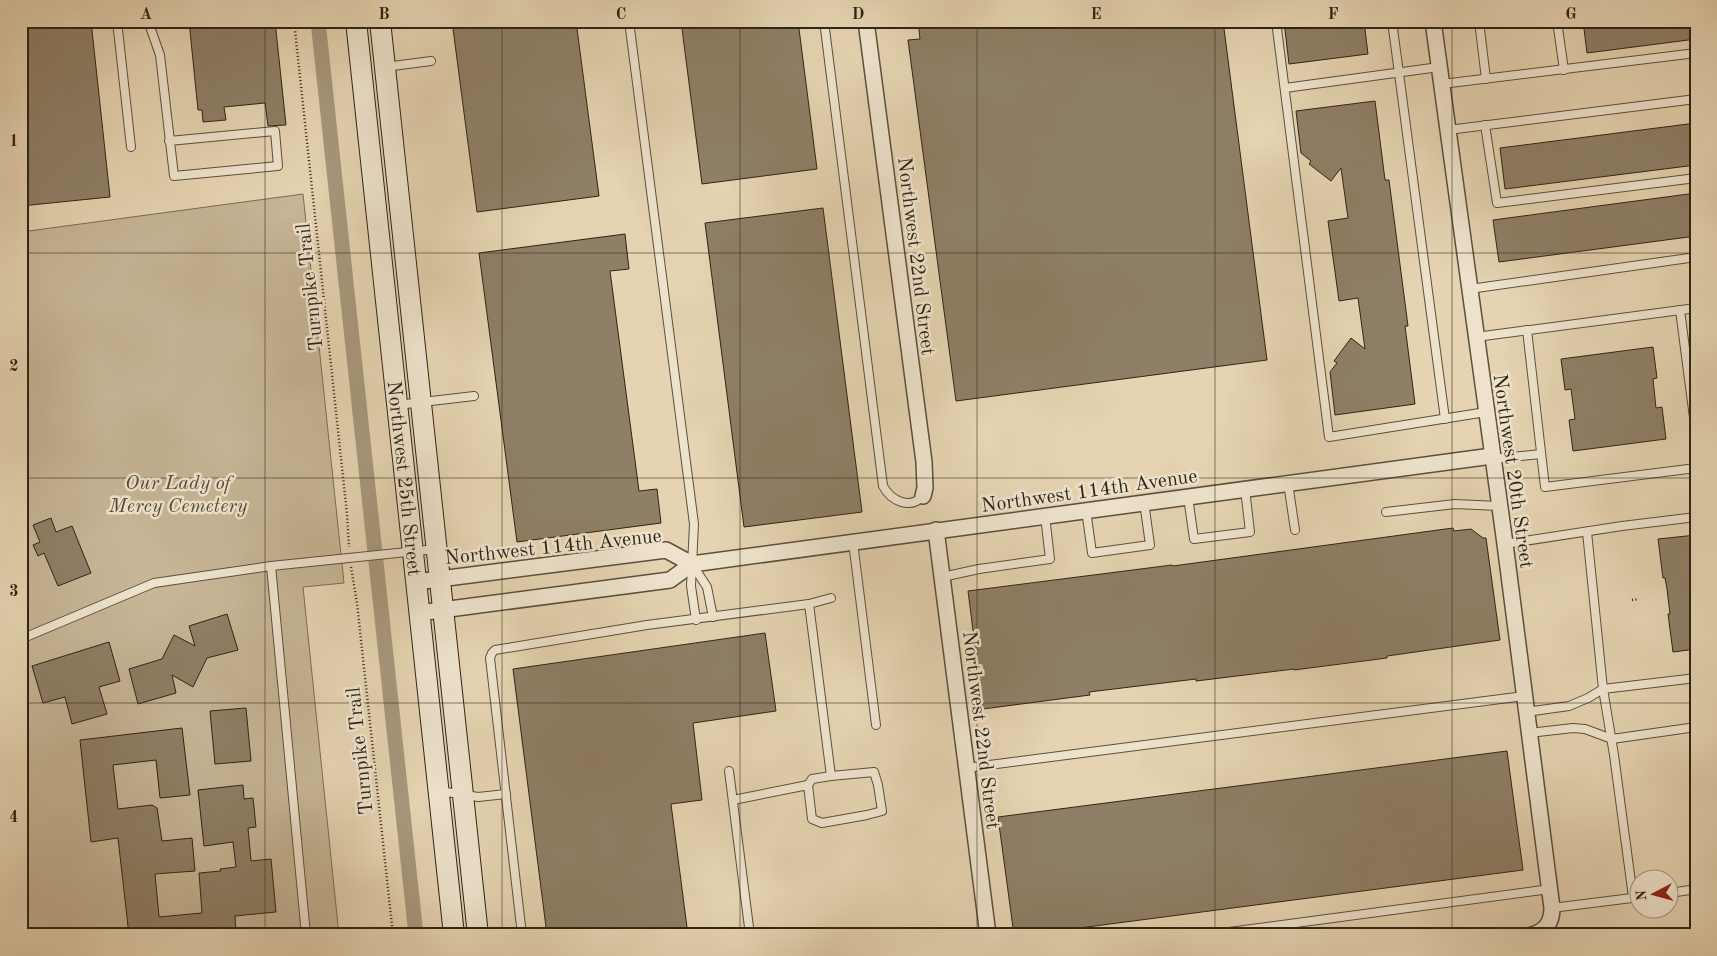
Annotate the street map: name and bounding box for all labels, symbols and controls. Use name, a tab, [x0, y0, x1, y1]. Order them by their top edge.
text: A	[140, 7, 152, 23]
text: B	[378, 7, 390, 23]
text: C	[616, 7, 626, 23]
text: D	[852, 7, 864, 23]
text: E	[1090, 7, 1102, 23]
text: F	[1328, 7, 1339, 23]
text: G	[1565, 7, 1577, 23]
text: 1	[9, 134, 19, 150]
street label: Northwest 22nd Street	[893, 156, 937, 356]
street label: Turnpike Trail	[294, 222, 328, 352]
text: 2	[9, 359, 19, 375]
street label: Northwest 20th Street	[1488, 373, 1536, 570]
street label: Northwest 25th Street	[383, 380, 423, 577]
street label: Northwest 114th Avenue	[980, 467, 1199, 517]
park label: Our Lady of Mercy Cemetery	[108, 474, 248, 517]
street label: Northwest 114th Avenue	[444, 527, 663, 569]
text: 3	[9, 584, 19, 600]
street label: Northwest 22nd Street	[958, 630, 1002, 830]
street label: Turnpike Trail	[344, 686, 378, 816]
text: 4	[9, 810, 19, 826]
north arrow	[1630, 868, 1680, 918]
text: N	[1635, 889, 1650, 901]

